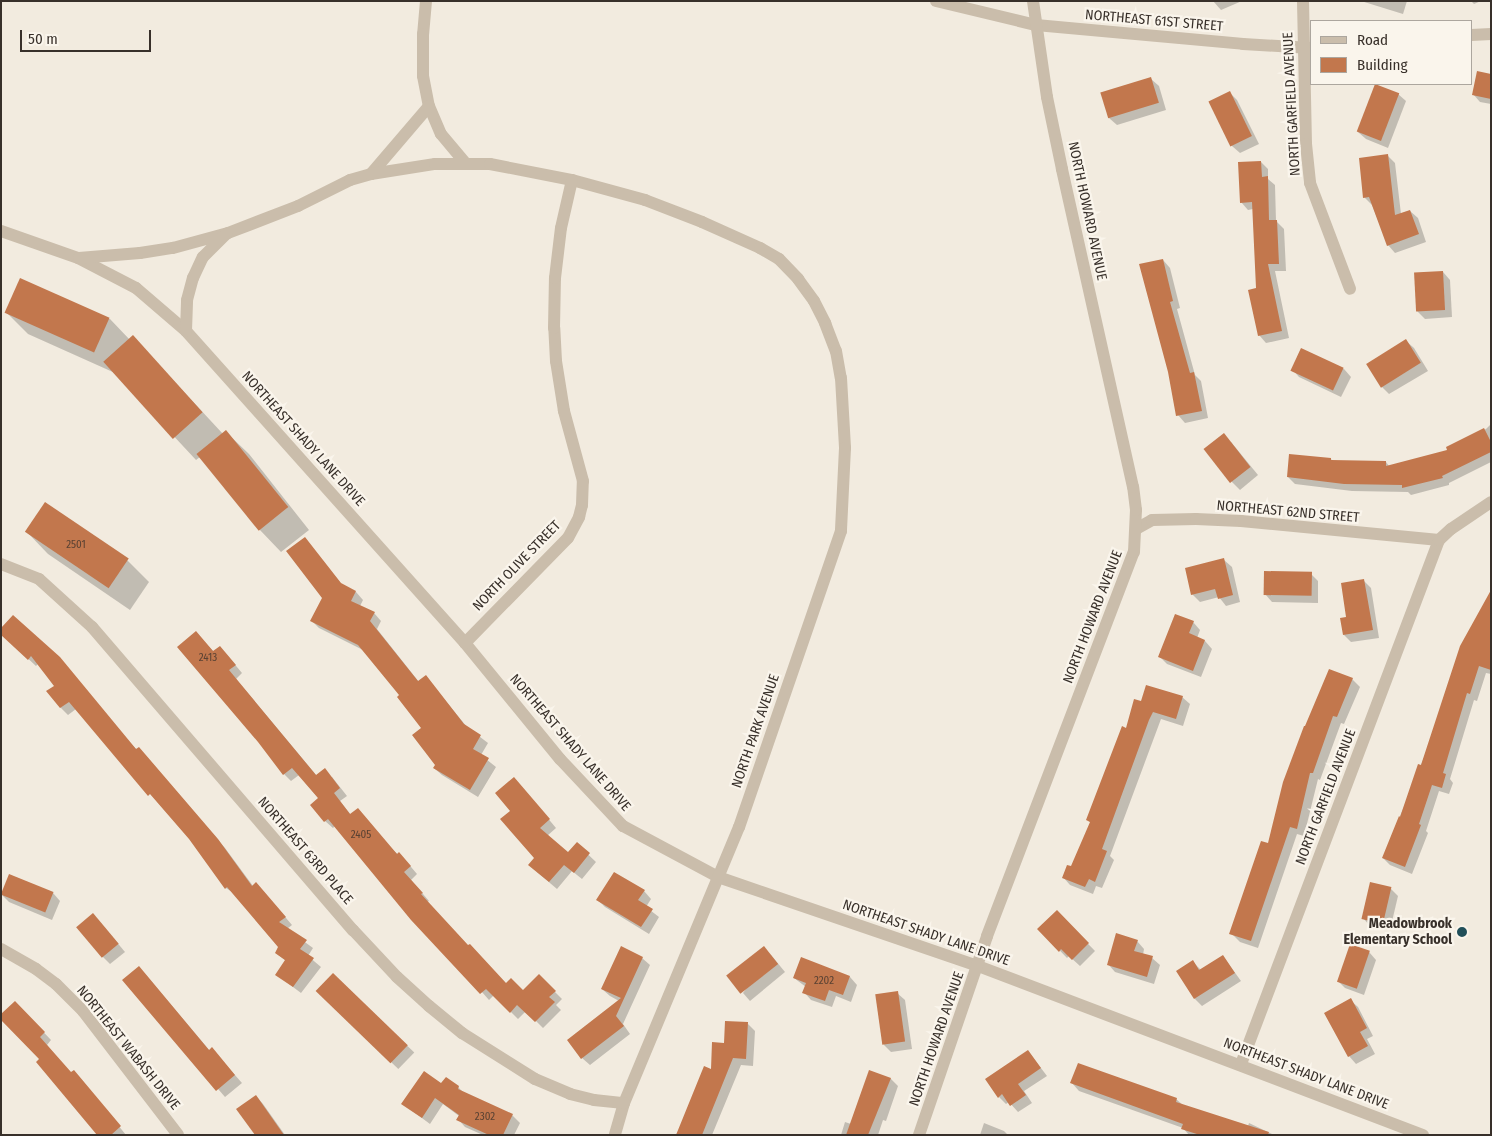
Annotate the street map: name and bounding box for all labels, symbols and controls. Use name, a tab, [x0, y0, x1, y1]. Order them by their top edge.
street label: NORTHEAST 61ST STREET	[1084, 7, 1224, 35]
scale bar	[22, 20, 154, 52]
legend	[1310, 20, 1472, 85]
text: 50 m	[28, 30, 58, 48]
text: Road	[1357, 31, 1388, 49]
street label: NORTH GARFIELD AVENUE	[1280, 32, 1304, 176]
text: Building	[1357, 56, 1408, 74]
street label: NORTH HOWARD AVENUE	[1064, 140, 1110, 282]
street label: NORTHEAST SHADY LANE DRIVE	[238, 368, 368, 510]
street label: NORTHEAST 62ND STREET	[1216, 497, 1360, 527]
street label: NORTH OLIVE STREET	[470, 517, 564, 615]
house number: 2501	[66, 538, 86, 552]
street label: NORTH HOWARD AVENUE	[1060, 548, 1126, 686]
house number: 2413	[199, 651, 217, 665]
street label: NORTHEAST SHADY LANE DRIVE	[506, 671, 634, 815]
street label: NORTH PARK AVENUE	[729, 672, 783, 790]
street label: NORTH GARFIELD AVENUE	[1292, 727, 1360, 867]
street label: NORTHEAST 63RD PLACE	[254, 794, 356, 908]
house number: 2405	[351, 828, 371, 842]
street label: NORTHEAST SHADY LANE DRIVE	[840, 896, 1012, 970]
place label: Meadowbrook Elementary School	[1344, 916, 1452, 949]
marker: Meadowbrook Elementary School	[1456, 926, 1468, 938]
street label: NORTH HOWARD AVENUE	[906, 969, 968, 1109]
house number: 2202	[814, 974, 834, 988]
street label: NORTHEAST WABASH DRIVE	[73, 983, 183, 1113]
street label: NORTHEAST SHADY LANE DRIVE	[1221, 1035, 1391, 1113]
house number: 2302	[475, 1110, 495, 1124]

